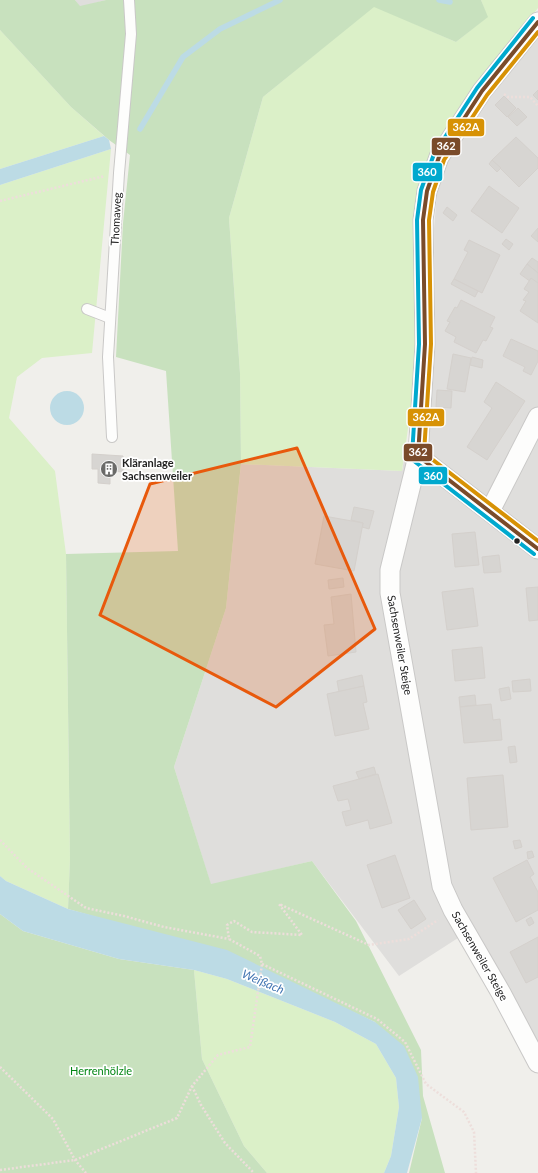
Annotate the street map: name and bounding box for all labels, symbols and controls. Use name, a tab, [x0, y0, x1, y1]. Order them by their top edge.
line badge: 362A	[447, 118, 485, 137]
text: 362A	[453, 120, 480, 133]
line badge: 362	[431, 137, 461, 156]
text: 362	[436, 139, 456, 152]
line badge: 360	[412, 162, 443, 182]
text: 360	[417, 165, 437, 178]
street label: Thomaweg	[108, 192, 123, 246]
line badge: 362A	[407, 408, 445, 427]
text: 362A	[413, 410, 440, 423]
line badge: 362	[403, 443, 433, 462]
text: 362	[408, 445, 428, 458]
place label: Kläranlage Sachsenweiler	[122, 456, 193, 482]
building icon: Kläranlage Sachsenweiler	[99, 459, 119, 479]
line badge: 360	[418, 466, 448, 485]
text: 360	[423, 469, 443, 482]
unlabelled marker	[512, 536, 522, 546]
street label: Sachsenweiler Steige	[385, 594, 416, 696]
street label: Sachsenweiler Steige	[450, 909, 511, 1003]
water label: Weißach	[240, 966, 286, 997]
park label: Herrenhölzle	[70, 1064, 132, 1077]

